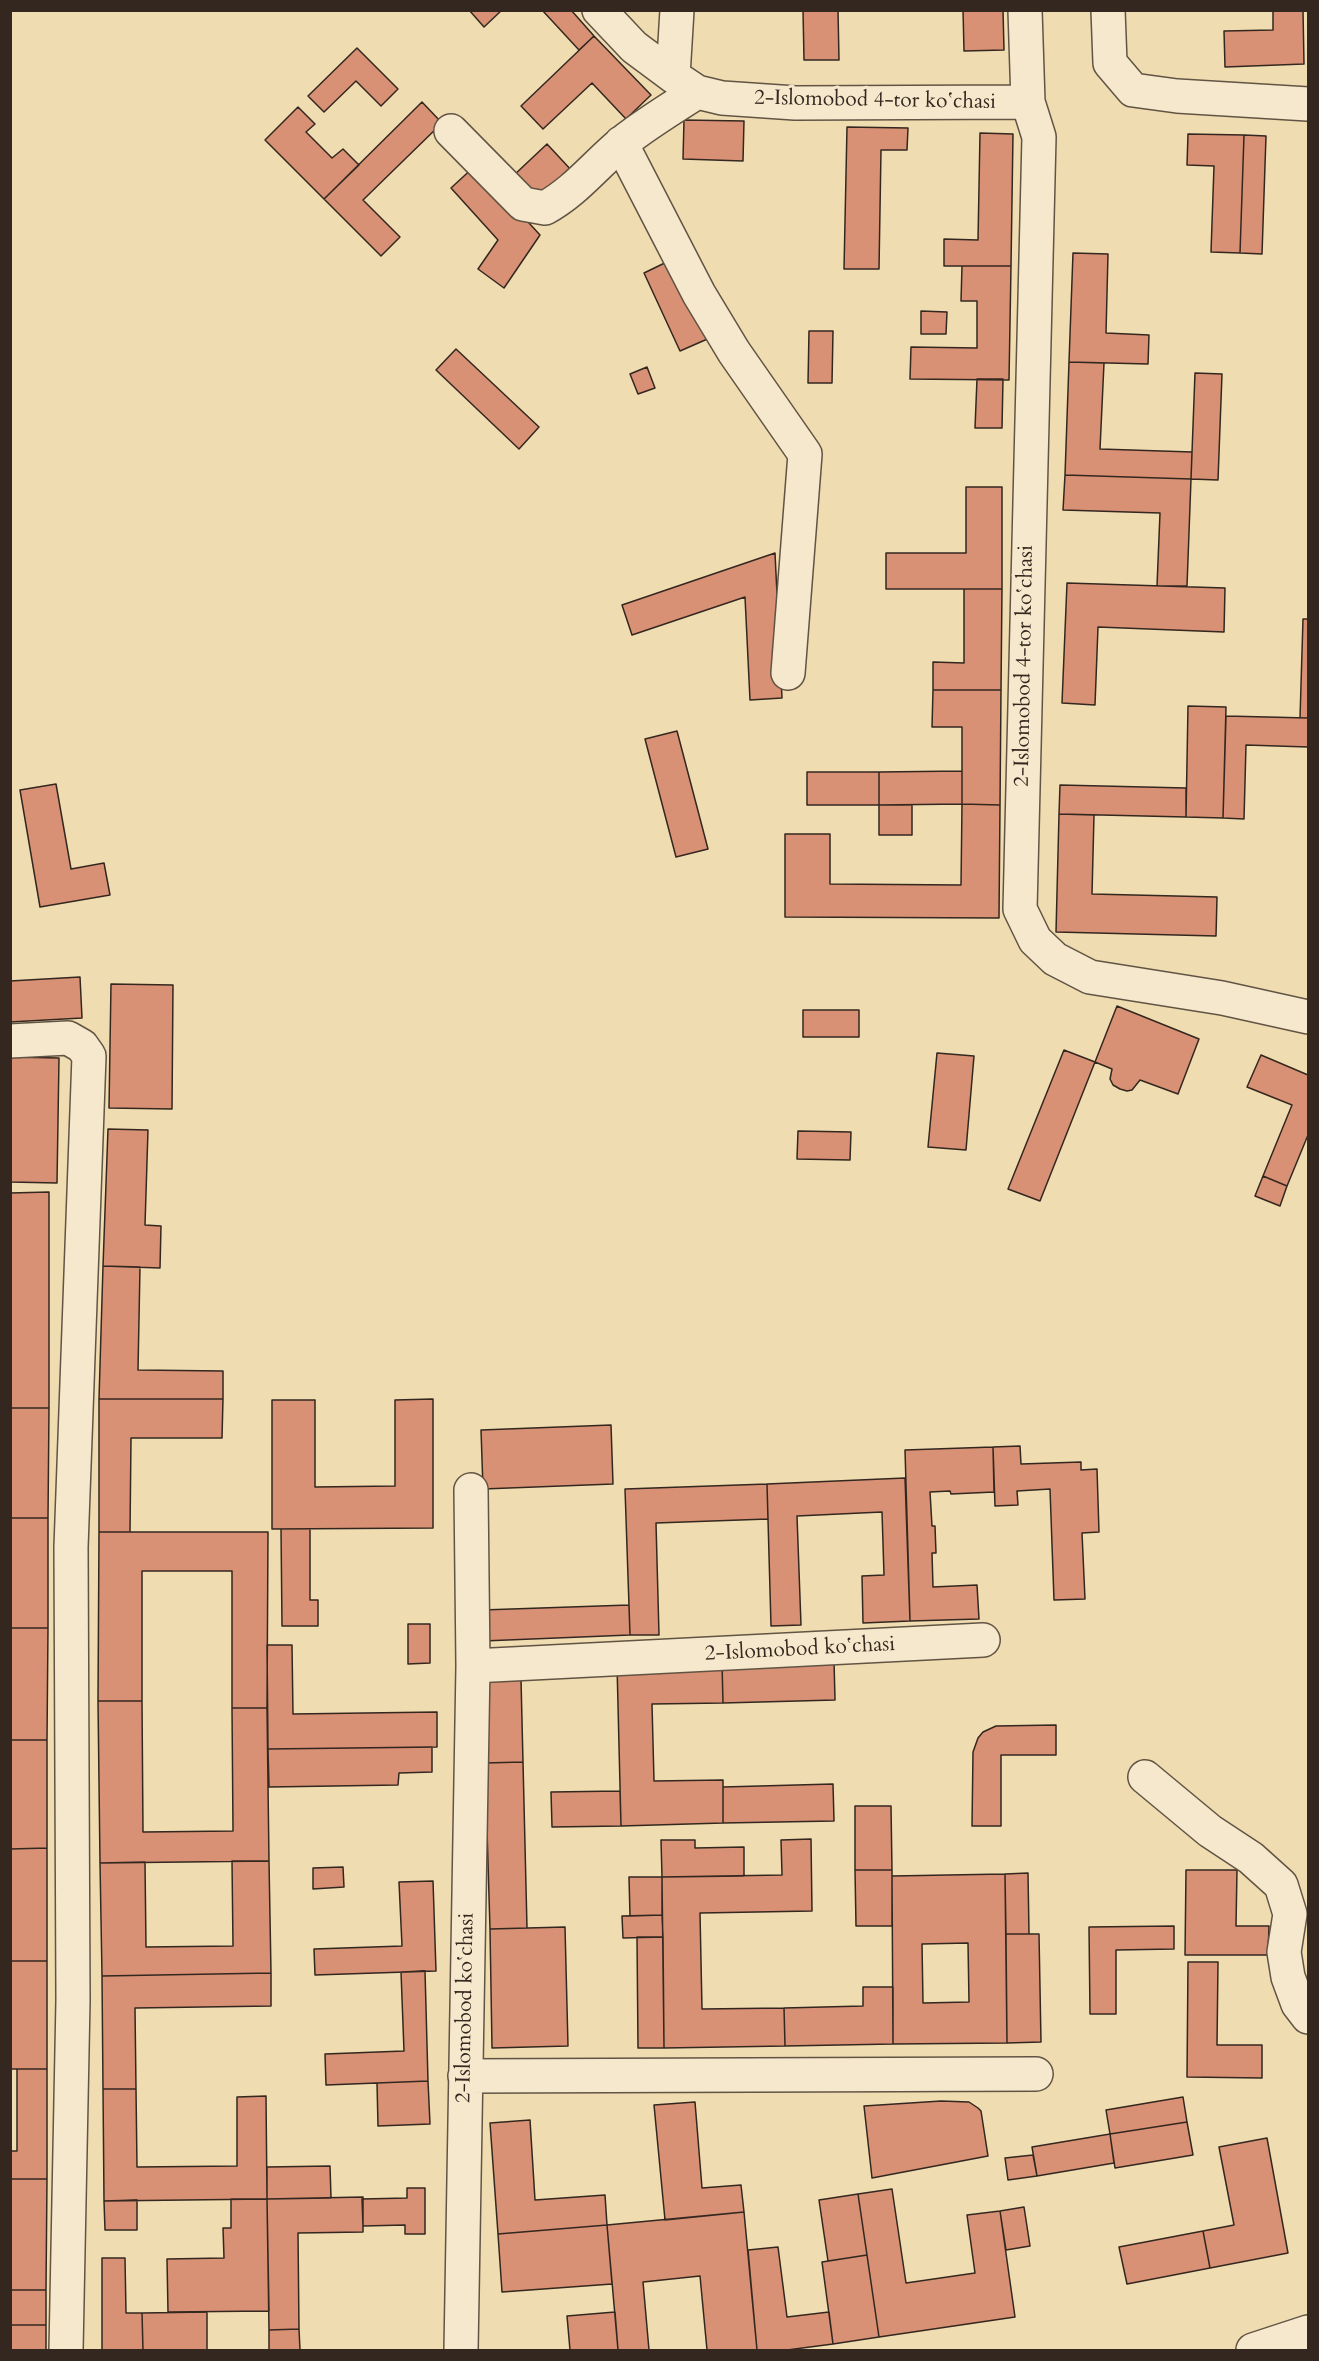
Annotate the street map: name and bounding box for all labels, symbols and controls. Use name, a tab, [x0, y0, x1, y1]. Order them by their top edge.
street label: 2-Islomobod 4-tor koʻchasi	[754, 86, 996, 116]
street label: 2-Islomobod 4-tor koʻchasi	[1010, 545, 1040, 787]
street label: 2-Islomobod koʻchasi	[704, 1632, 896, 1668]
street label: 2-Islomobod koʻchasi	[452, 1913, 480, 2103]

